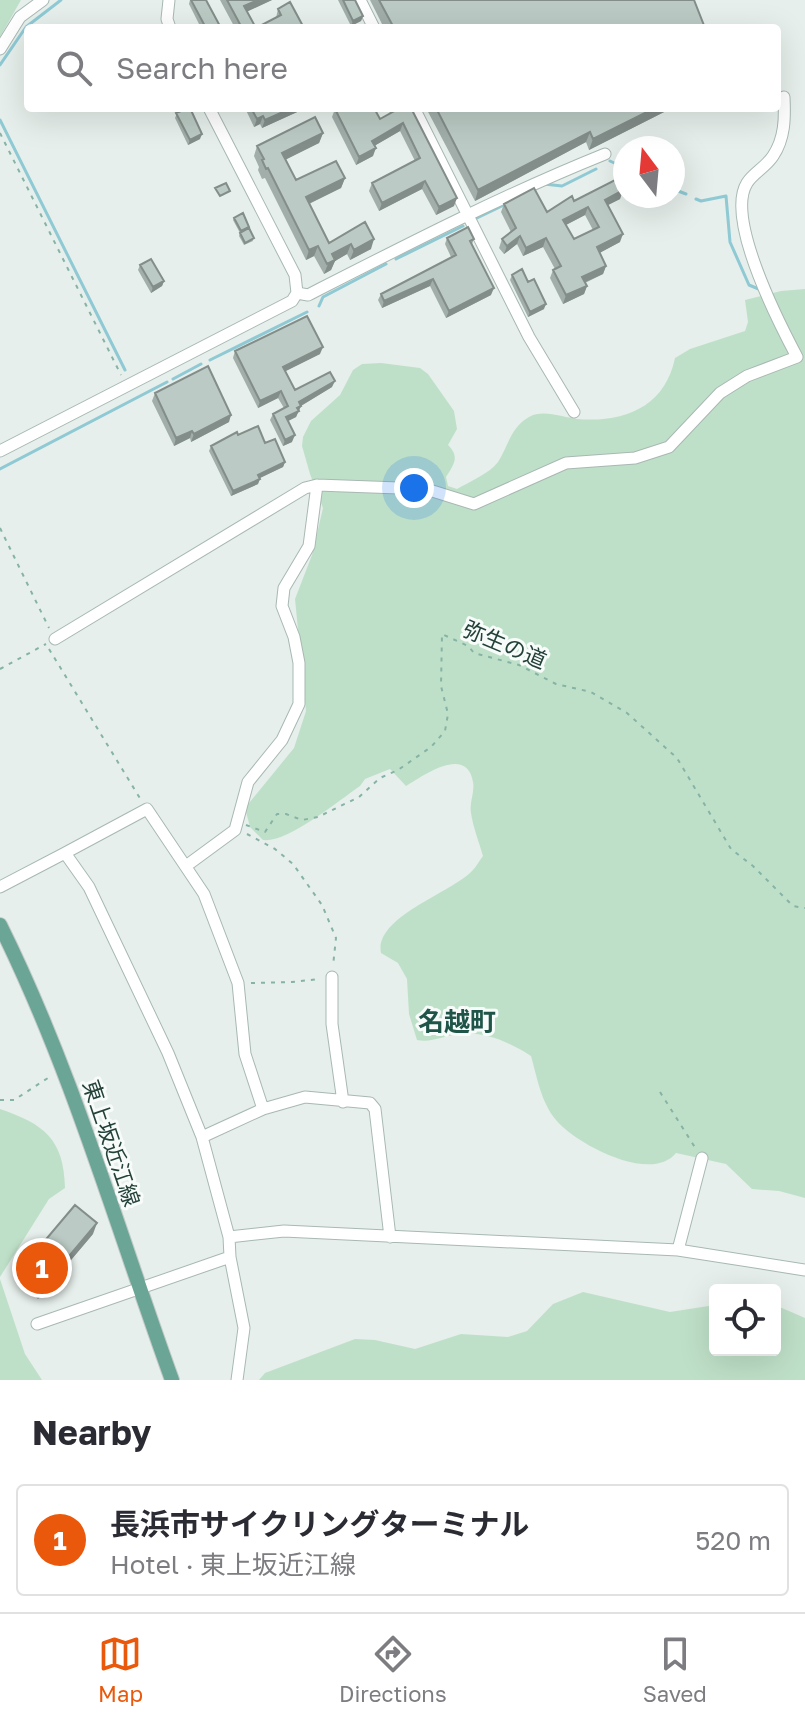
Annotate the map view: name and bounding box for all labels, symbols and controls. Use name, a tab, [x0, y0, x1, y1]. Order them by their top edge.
search box	[24, 24, 781, 112]
icon: search	[52, 46, 96, 90]
text: Search here	[116, 50, 288, 86]
north arrow	[613, 136, 685, 208]
your location	[394, 468, 434, 508]
street label: 弥生の道	[459, 614, 551, 674]
district label: 名越町	[418, 1006, 496, 1037]
street label: 東上坂近江線	[78, 1076, 146, 1210]
pin: 1	[16, 1238, 68, 1298]
map controls	[709, 1284, 781, 1356]
button: locate	[709, 1284, 781, 1356]
text: Nearby	[32, 1412, 152, 1452]
text: 長浜市サイクリングターミナル	[110, 1506, 529, 1542]
text: 1	[53, 1525, 67, 1556]
text: 520 m	[695, 1525, 771, 1556]
text: Hotel · 東上坂近江線	[110, 1549, 356, 1580]
tab: Map	[98, 1632, 143, 1707]
tab: Directions	[339, 1632, 447, 1707]
tab: Saved	[643, 1632, 707, 1707]

